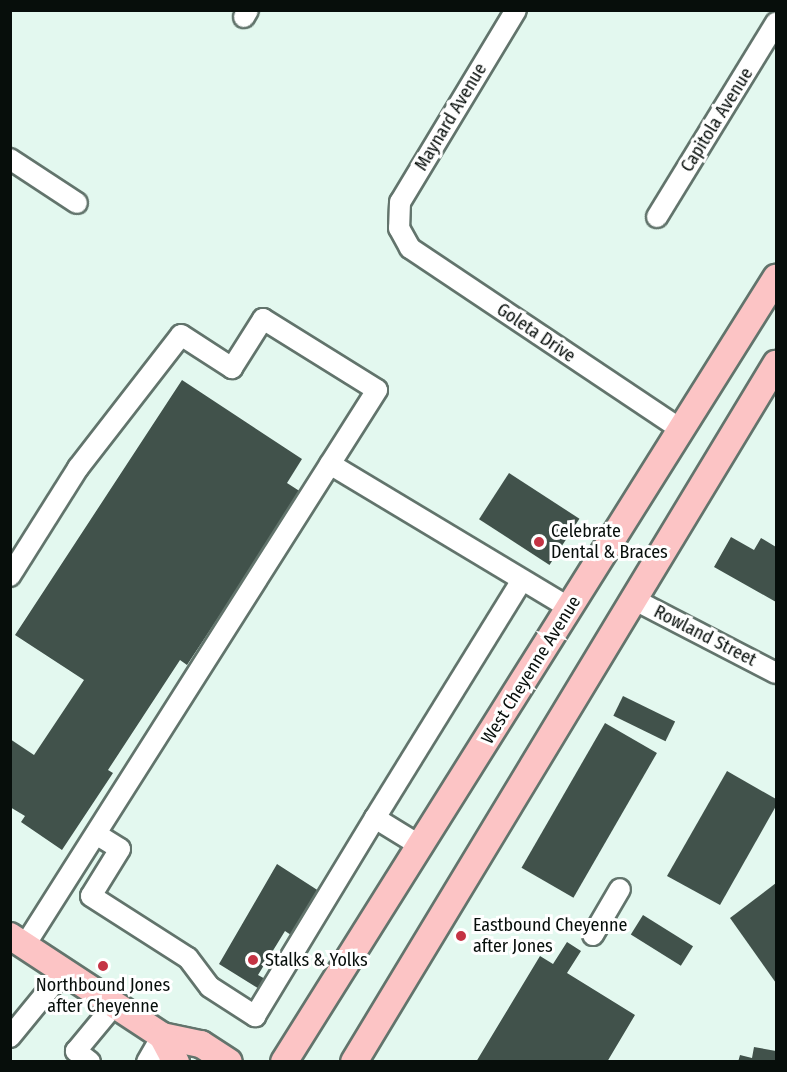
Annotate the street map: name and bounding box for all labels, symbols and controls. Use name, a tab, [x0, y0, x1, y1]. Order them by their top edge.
street label: Maynard Avenue	[410, 59, 492, 175]
street label: Capitola Avenue	[676, 64, 758, 176]
street label: Goleta Drive	[493, 299, 579, 367]
place label: Celebrate Dental & Braces	[551, 521, 668, 564]
marker: Celebrate Dental & Braces	[532, 535, 546, 549]
street label: West Cheyenne Avenue	[477, 592, 585, 748]
street label: Rowland Street	[650, 601, 760, 671]
place label: Eastbound Cheyenne after Jones	[473, 915, 627, 958]
marker: Eastbound Cheyenne after Jones	[454, 929, 468, 943]
place label: Stalks & Yolks	[265, 949, 368, 971]
marker: Stalks & Yolks	[246, 953, 260, 967]
marker: Northbound Jones after Cheyenne	[96, 959, 110, 973]
place label: Northbound Jones after Cheyenne	[36, 975, 170, 1018]

